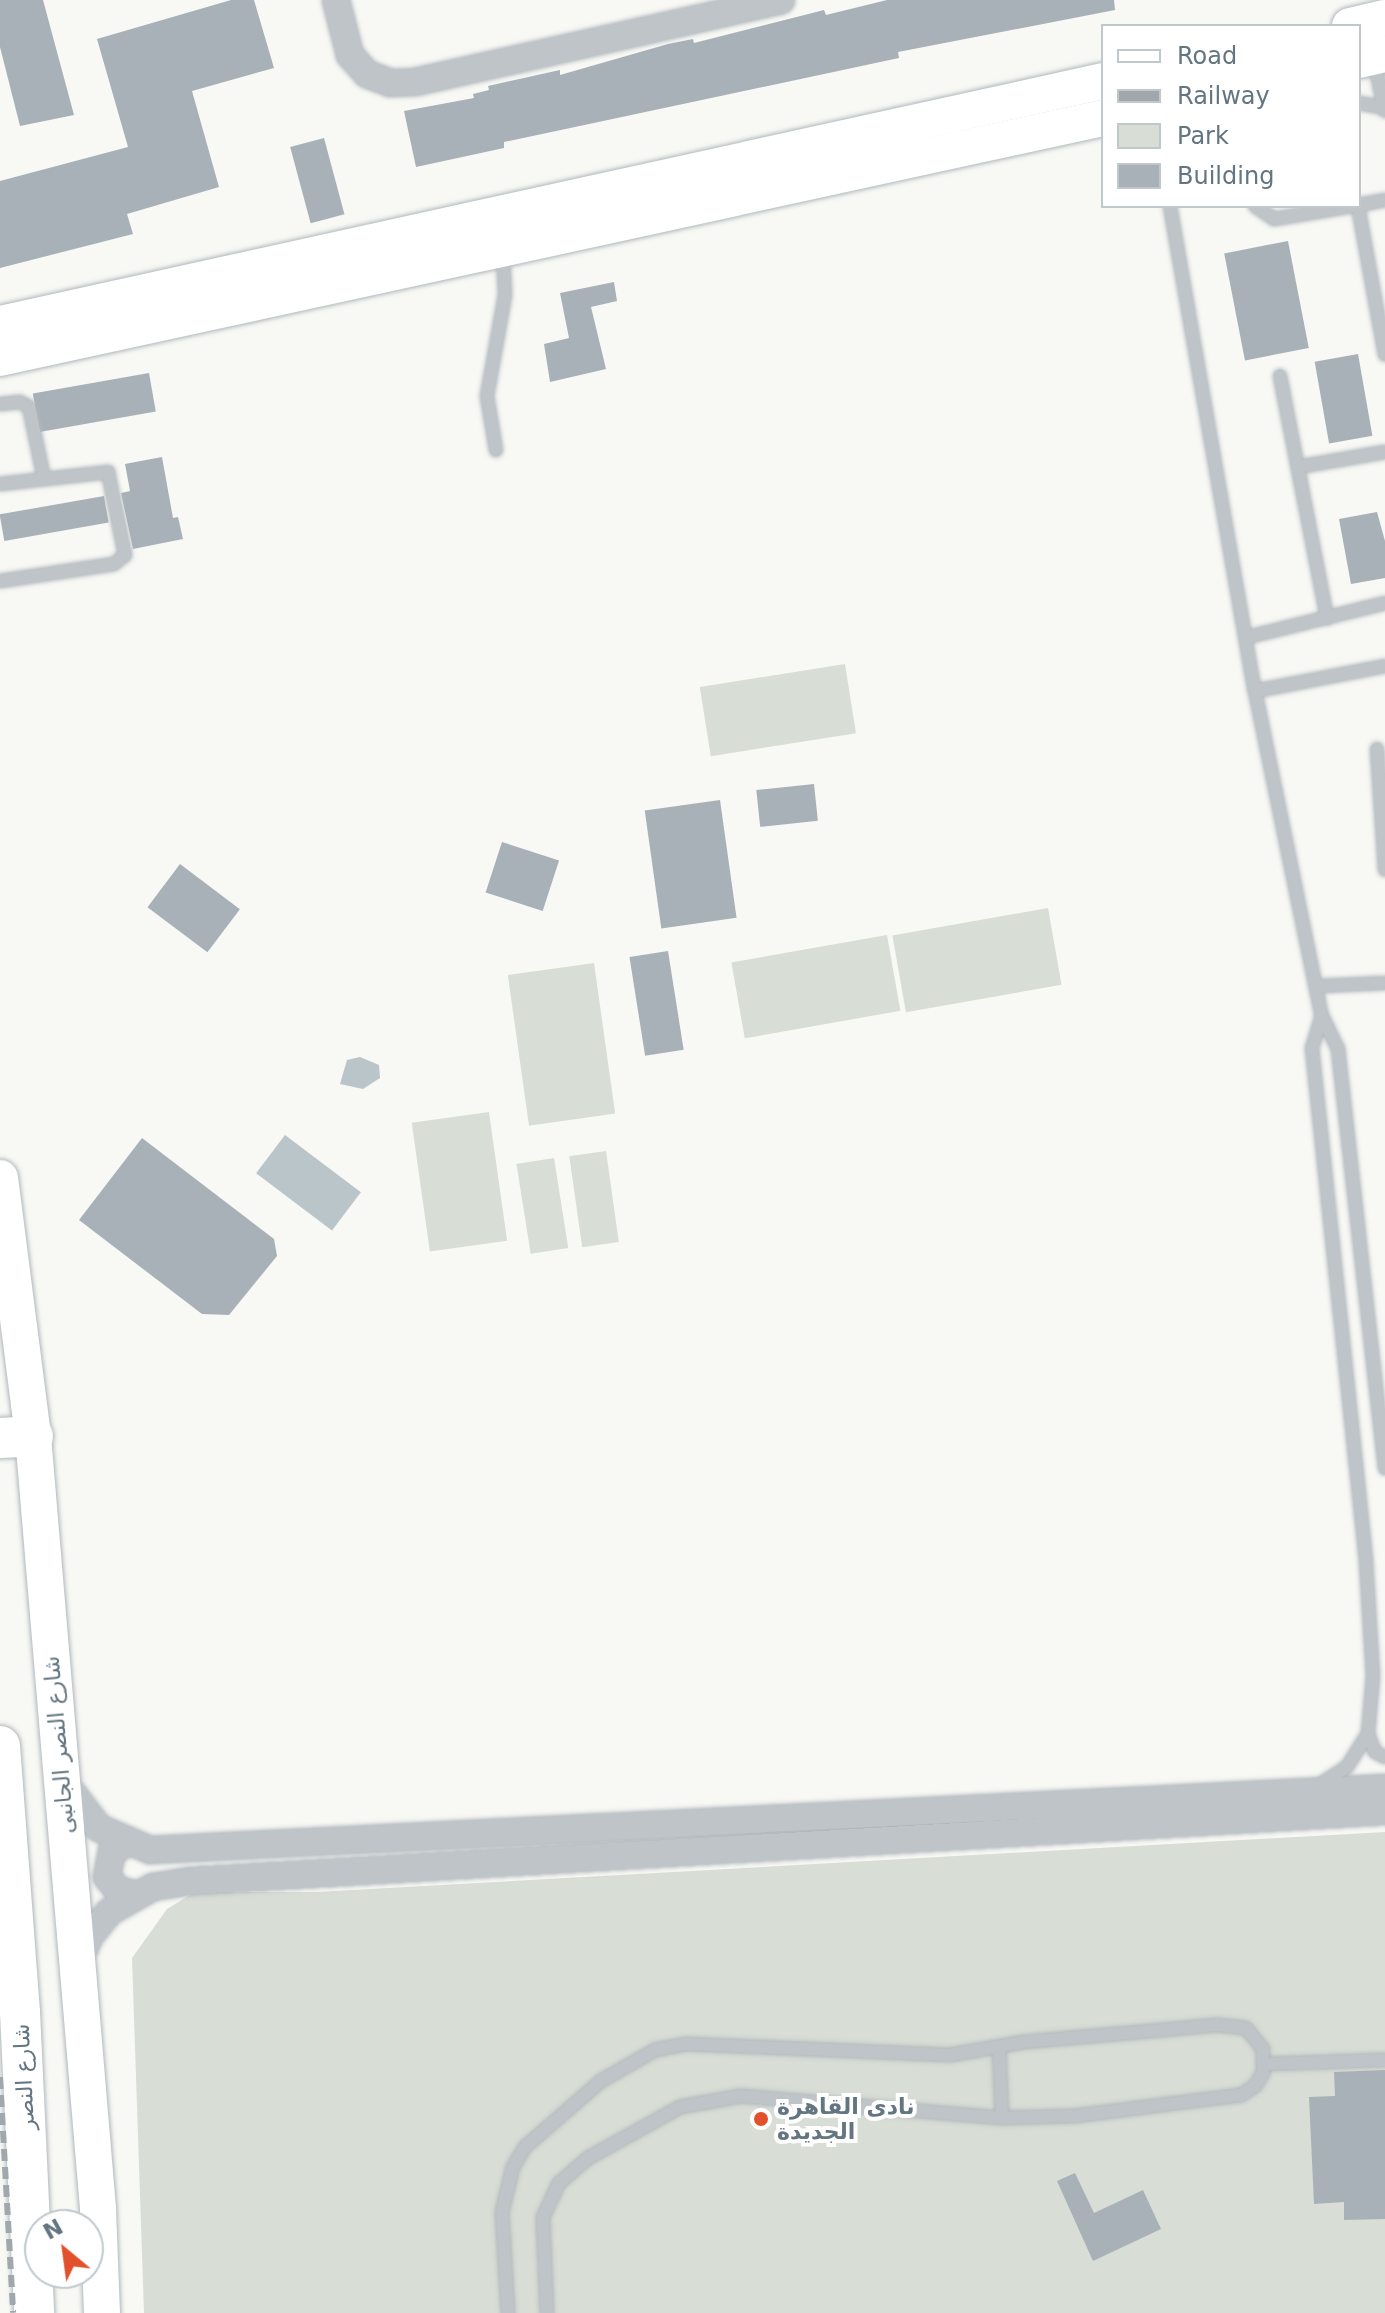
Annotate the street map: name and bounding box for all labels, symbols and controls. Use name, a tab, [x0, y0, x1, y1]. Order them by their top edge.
legend	[1101, 24, 1361, 208]
text: Road	[1177, 42, 1237, 70]
text: Railway	[1177, 82, 1270, 110]
text: Park	[1177, 122, 1229, 150]
text: Building	[1177, 162, 1274, 190]
street label: شارع النصر الجانبى	[38, 1655, 80, 1835]
street label: شارع النصر	[8, 2023, 40, 2131]
place label: نادى القاهرة الجديدة	[777, 2093, 914, 2144]
marker: نادى القاهرة الجديدة	[752, 2110, 770, 2128]
north arrow	[24, 2209, 104, 2289]
text: N	[39, 2214, 67, 2245]

